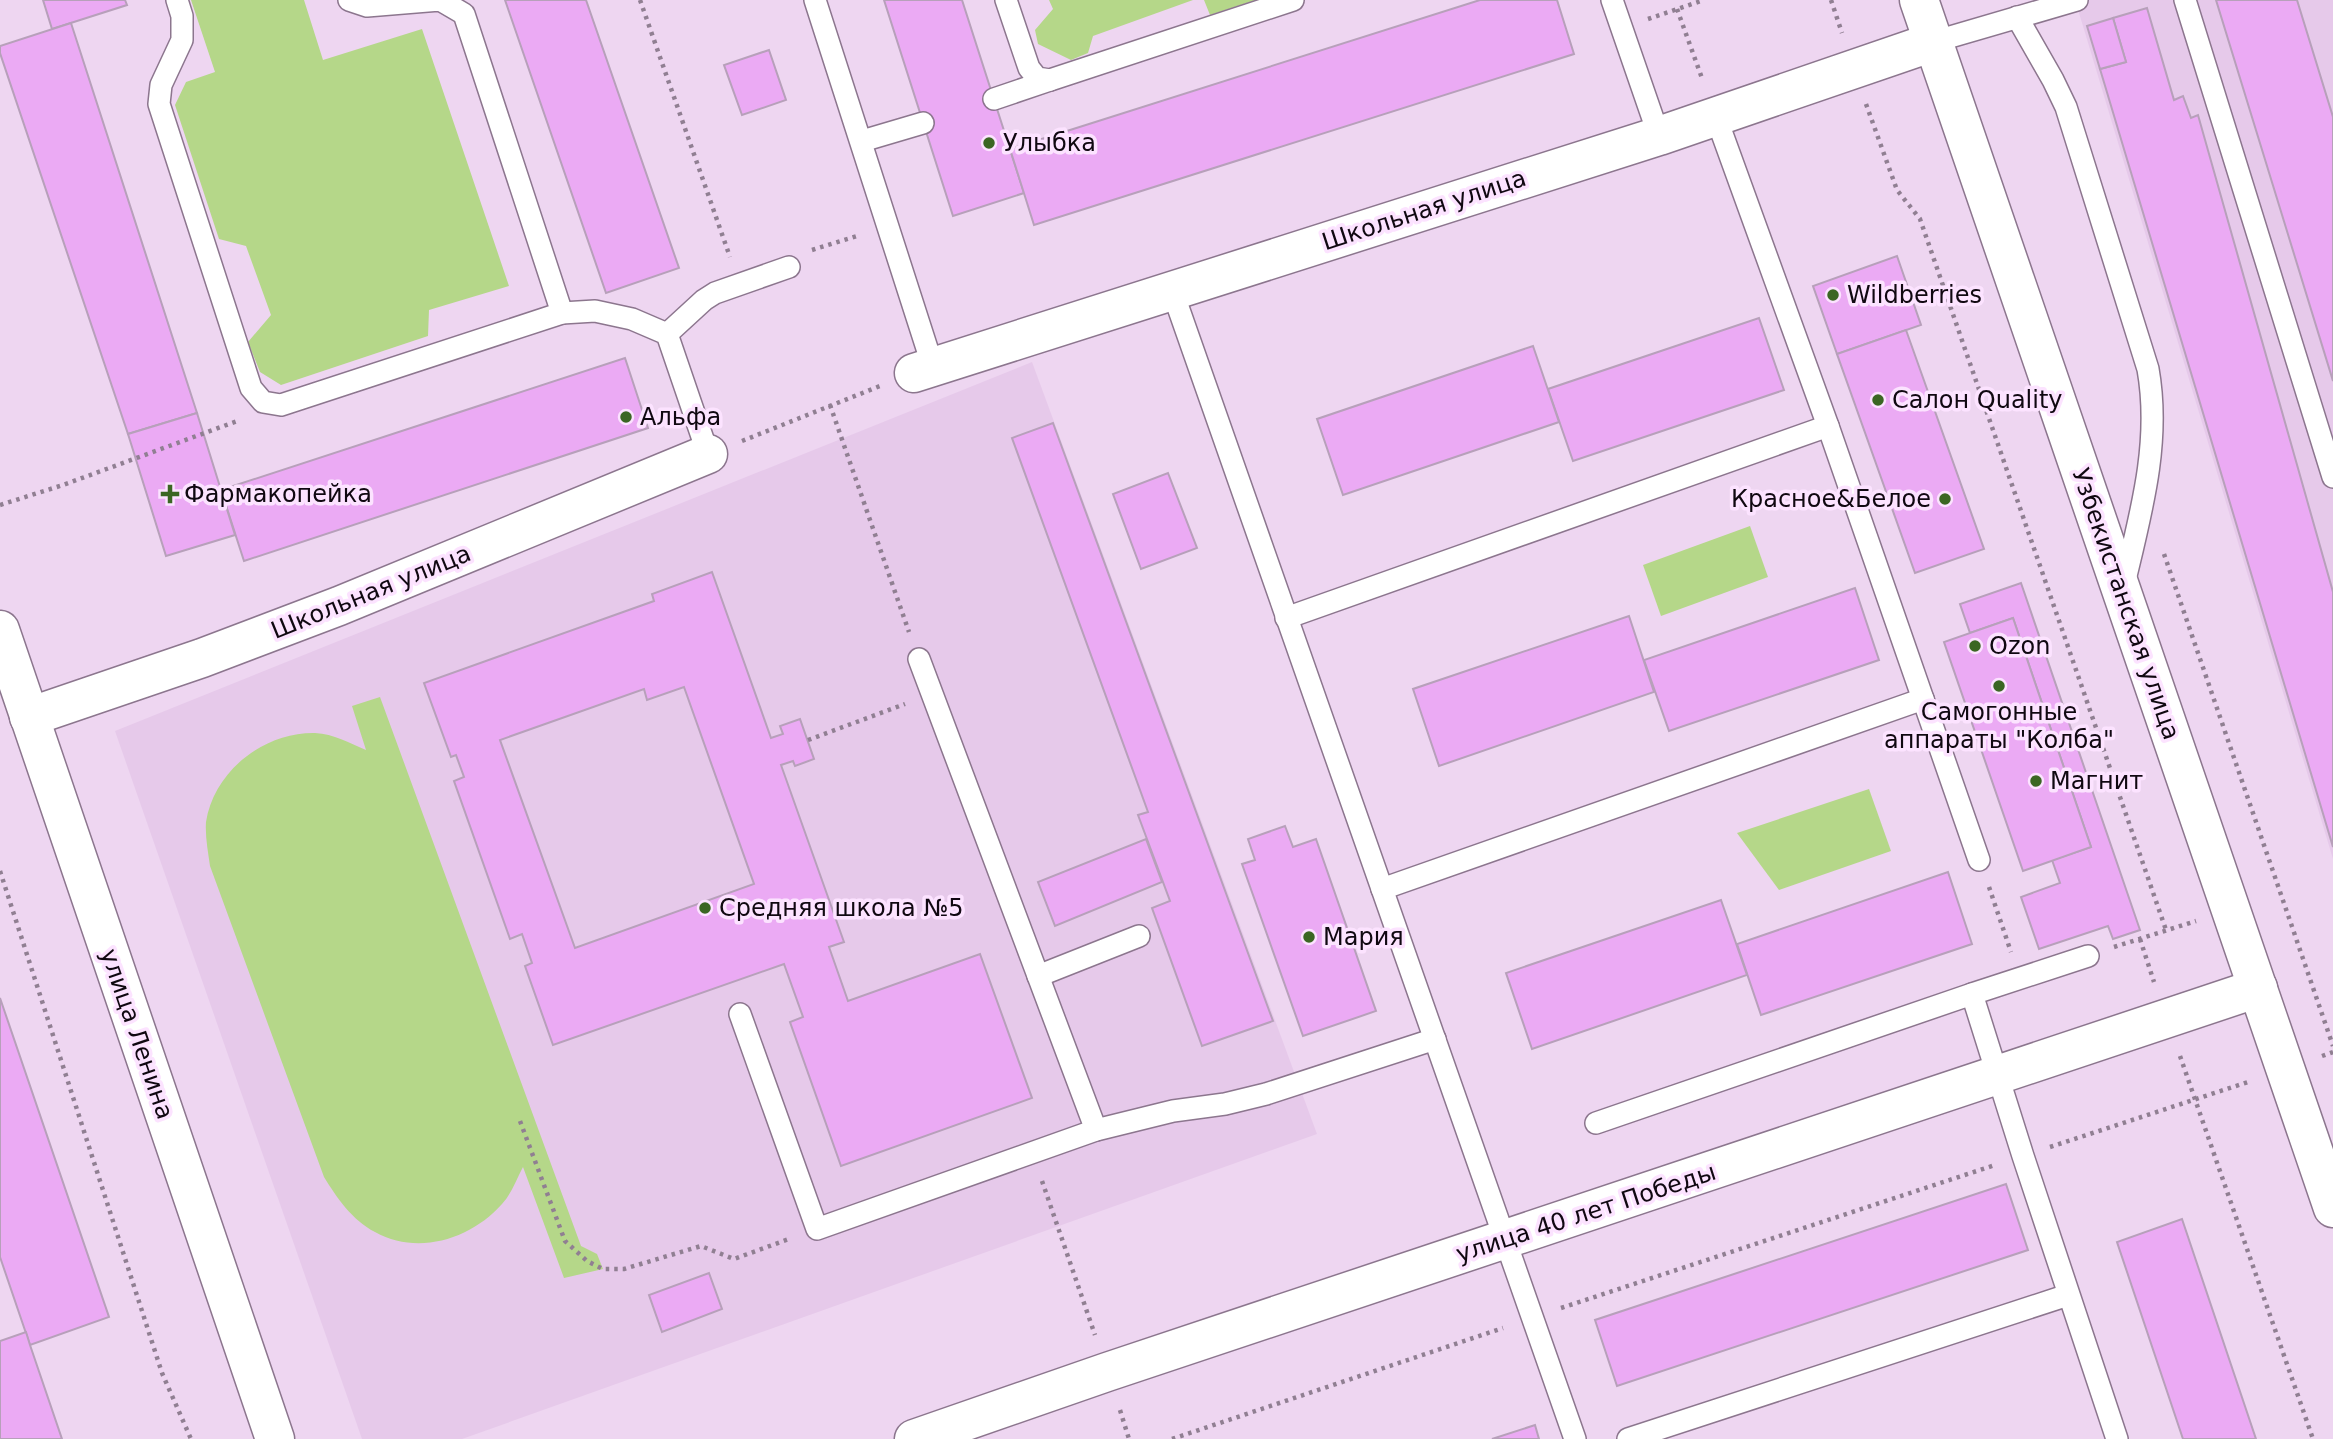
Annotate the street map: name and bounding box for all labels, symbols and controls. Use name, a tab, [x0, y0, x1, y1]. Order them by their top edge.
place label: Улыбка	[1003, 129, 1096, 157]
marker: Улыбка	[981, 135, 997, 151]
street label: Школьная улица	[1318, 164, 1530, 256]
place label: Wildberries	[1847, 281, 1982, 309]
marker: Wildberries	[1825, 287, 1841, 303]
place label: Салон Quality	[1892, 386, 2063, 414]
marker: Салон Quality	[1870, 392, 1886, 408]
place label: Альфа	[640, 403, 721, 431]
marker: Альфа	[618, 409, 634, 425]
street label: Узбекистанская улица	[2066, 465, 2186, 743]
place label: Фармакопейка	[184, 480, 372, 508]
place label: Красное&Белое	[1731, 485, 1931, 513]
marker: Фармакопейка	[162, 486, 178, 502]
marker: Красное&Белое	[1937, 491, 1953, 507]
street label: Школьная улица	[267, 539, 475, 645]
place label: Ozon	[1989, 632, 2050, 660]
marker: Ozon	[1967, 638, 1983, 654]
marker: Самогонные аппараты "Колба"	[1991, 678, 2007, 694]
place label: Самогонные аппараты "Колба"	[1884, 698, 2114, 754]
place label: Магнит	[2050, 767, 2143, 795]
marker: Магнит	[2028, 773, 2044, 789]
place label: Средняя школа №5	[719, 894, 964, 922]
marker: Средняя школа №5	[697, 900, 713, 916]
place label: Мария	[1323, 923, 1404, 951]
marker: Мария	[1301, 929, 1317, 945]
street label: улица Ленина	[95, 945, 179, 1123]
street label: улица 40 лет Победы	[1453, 1158, 1719, 1268]

